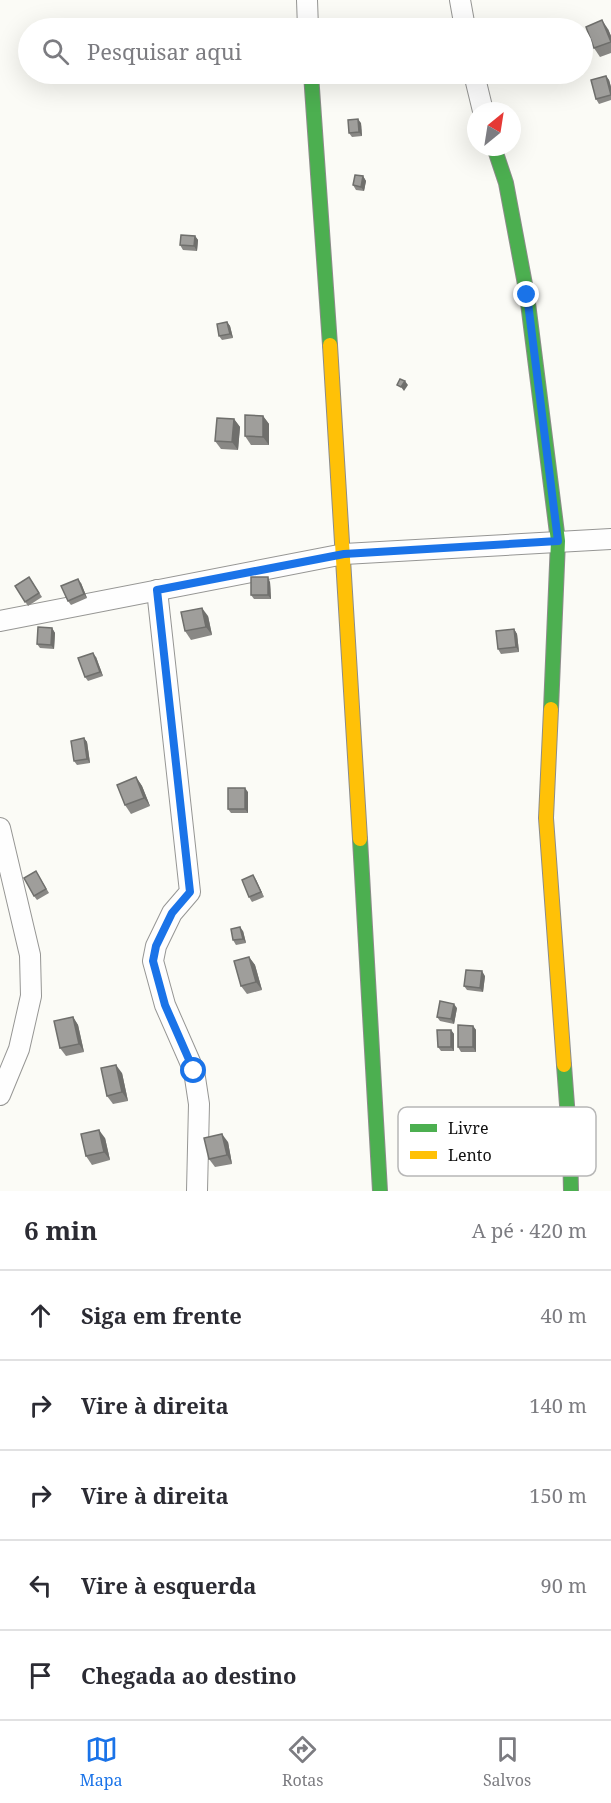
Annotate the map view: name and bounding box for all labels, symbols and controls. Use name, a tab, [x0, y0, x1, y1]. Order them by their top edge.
search box	[18, 18, 593, 84]
icon: search	[39, 35, 72, 68]
text: Pesquisar aqui	[87, 36, 242, 66]
north arrow	[467, 102, 521, 156]
route end	[513, 281, 539, 307]
route start	[180, 1057, 206, 1083]
legend	[398, 1107, 596, 1176]
text: Livre	[448, 1117, 488, 1139]
text: Lento	[448, 1144, 492, 1166]
text: 6 min	[24, 1212, 98, 1248]
text: A pé · 420 m	[472, 1217, 587, 1244]
icon: ahead	[24, 1299, 57, 1332]
text: Siga em frente	[81, 1300, 242, 1330]
text: 40 m	[541, 1302, 587, 1329]
icon: right	[24, 1389, 57, 1422]
text: Vire à direita	[81, 1390, 229, 1420]
text: 140 m	[529, 1392, 587, 1419]
icon: right	[24, 1479, 57, 1512]
text: Vire à direita	[81, 1480, 229, 1510]
text: 150 m	[529, 1482, 587, 1509]
icon: left	[24, 1569, 57, 1602]
text: Vire à esquerda	[81, 1570, 257, 1600]
text: 90 m	[541, 1572, 587, 1599]
icon: arrive	[24, 1659, 57, 1692]
text: Chegada ao destino	[81, 1660, 296, 1690]
tab: Mapa	[80, 1733, 123, 1791]
tab: Rotas	[282, 1733, 324, 1791]
tab: Salvos	[483, 1733, 531, 1791]

